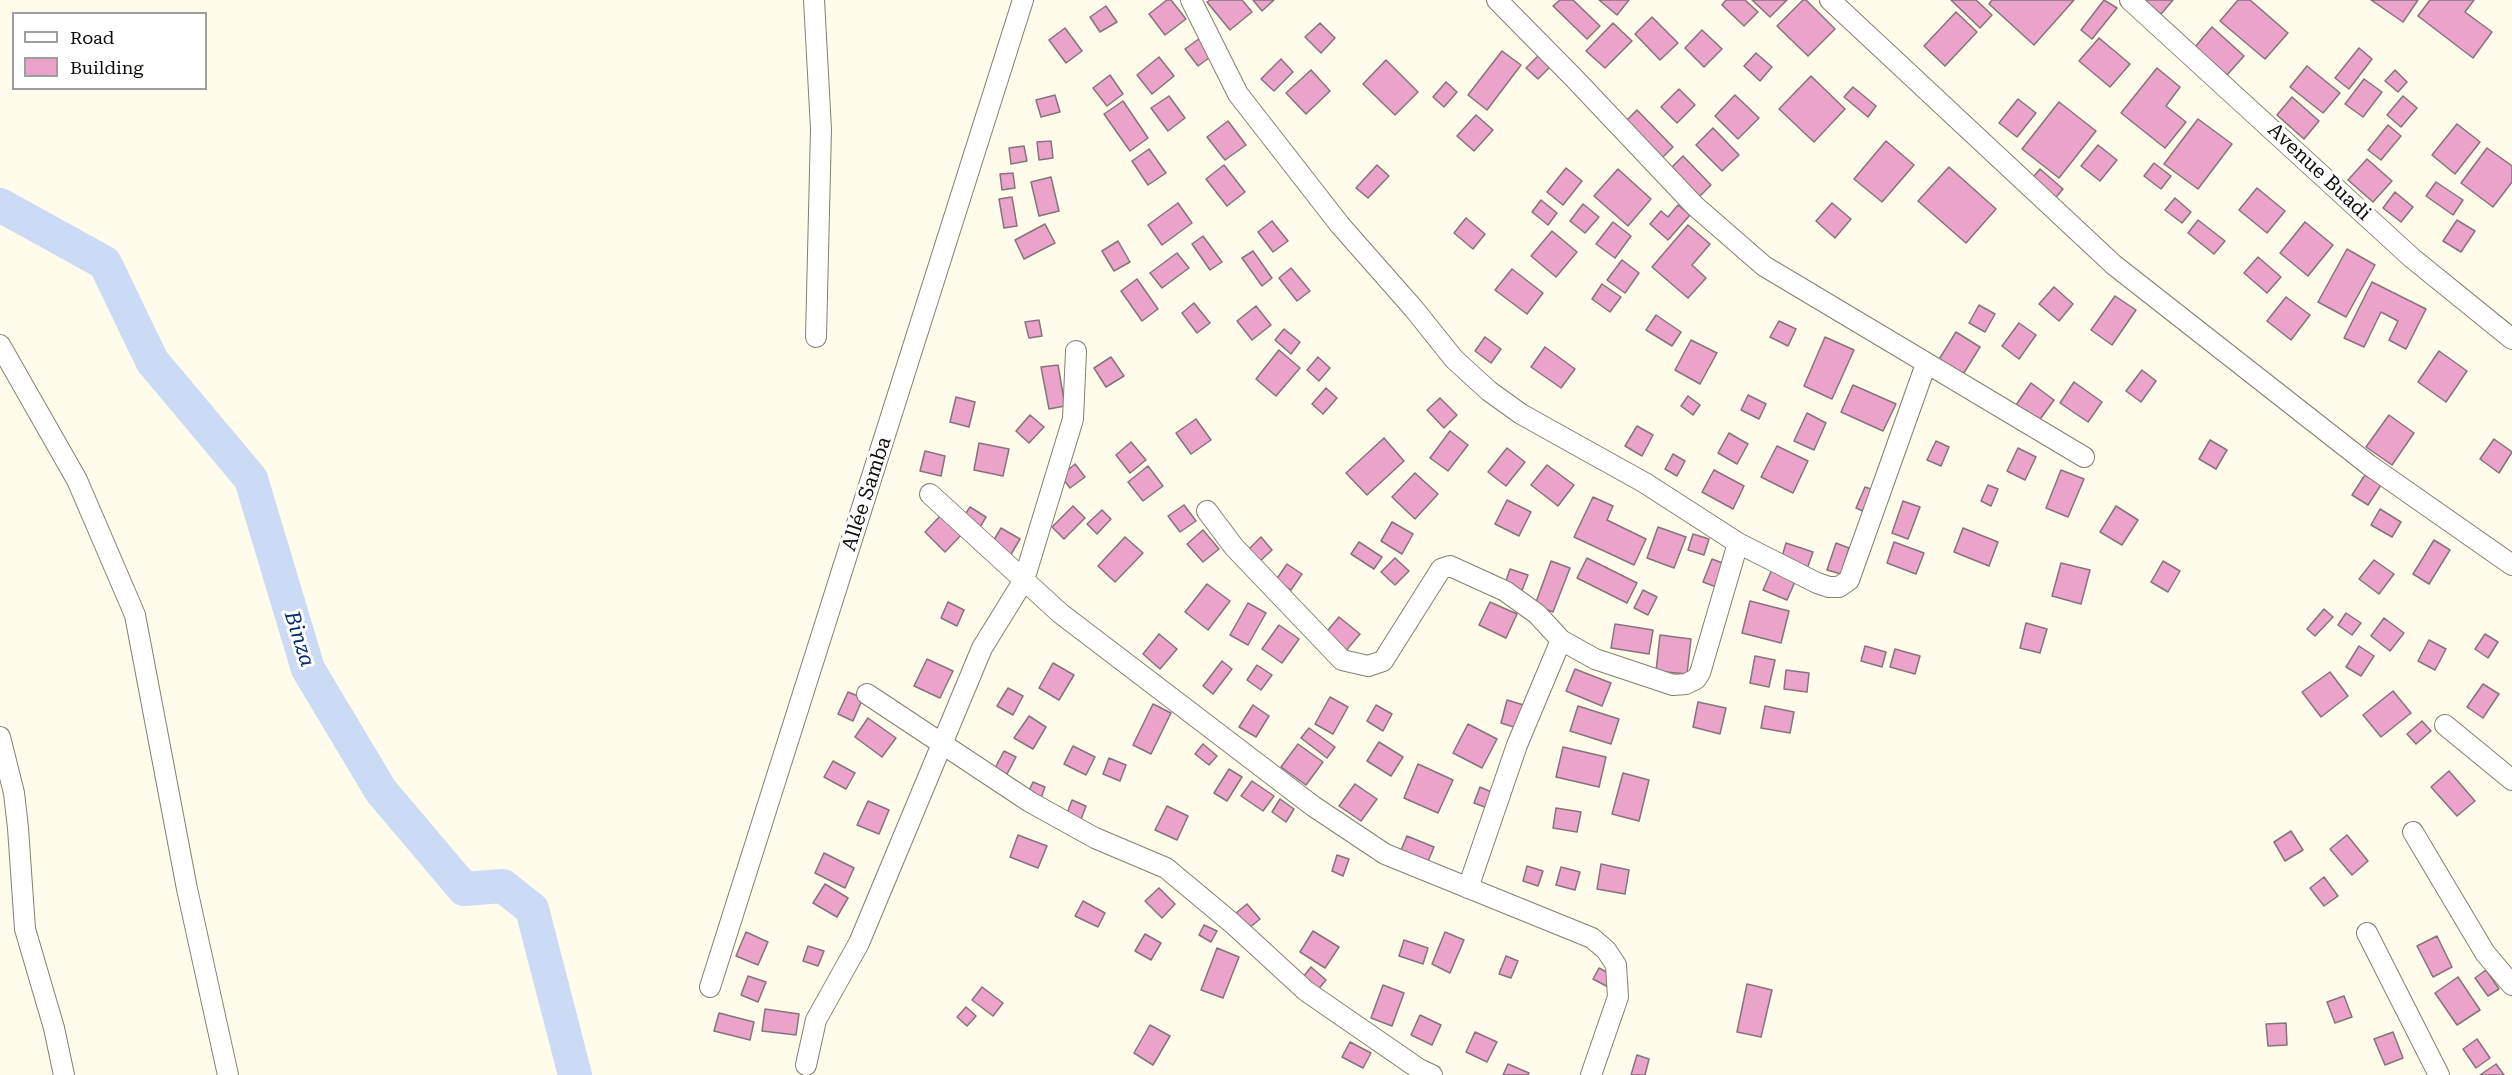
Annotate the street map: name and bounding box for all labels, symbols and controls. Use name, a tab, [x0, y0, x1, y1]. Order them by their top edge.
legend	[12, 12, 207, 90]
text: Road	[70, 27, 114, 48]
text: Building	[70, 57, 144, 78]
street label: Avenue Buadi	[2262, 118, 2376, 226]
street label: Allée Samba	[837, 434, 897, 554]
water label: Binza	[278, 608, 320, 670]

